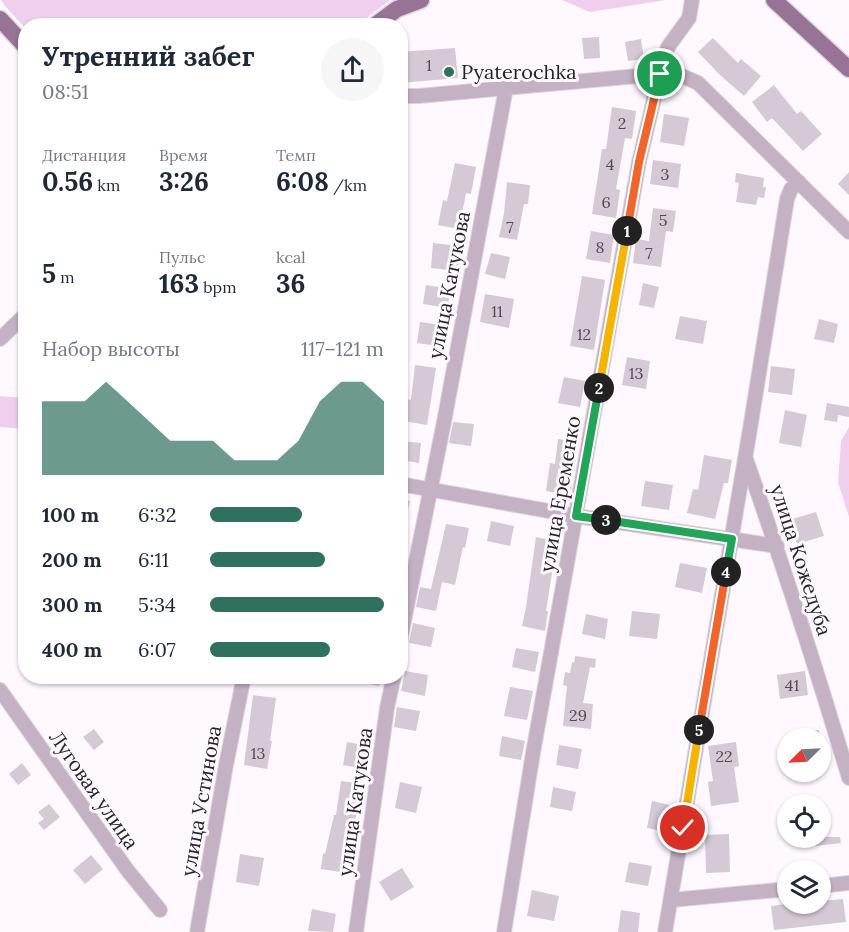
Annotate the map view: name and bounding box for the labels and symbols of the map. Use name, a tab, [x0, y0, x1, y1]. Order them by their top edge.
pin	[634, 48, 685, 99]
house number: 1	[426, 55, 432, 75]
place label: Pyaterochka	[461, 59, 577, 84]
marker: Pyaterochka	[442, 65, 456, 79]
house number: 2	[618, 113, 626, 133]
house number: 4	[606, 154, 615, 174]
house number: 3	[661, 164, 670, 184]
house number: 6	[601, 192, 611, 212]
street label: улица Катукова	[422, 209, 475, 361]
house number: 5	[659, 210, 667, 230]
pin: 1	[612, 216, 642, 246]
house number: 7	[506, 217, 514, 237]
house number: 8	[596, 237, 605, 257]
house number: 7	[645, 243, 653, 263]
house number: 11	[491, 301, 503, 321]
house number: 12	[577, 324, 591, 344]
house number: 13	[629, 363, 643, 383]
pin: 2	[584, 373, 614, 403]
street label: улица Еременко	[533, 414, 586, 574]
street label: улица Кожедуба	[765, 481, 838, 639]
pin: 3	[591, 505, 621, 535]
pin: 4	[711, 557, 741, 587]
house number: 41	[785, 675, 799, 695]
house number: 29	[569, 705, 587, 725]
pin: 5	[684, 715, 714, 745]
street label: улица Устинова	[175, 723, 226, 878]
street label: Луговая улица	[44, 726, 145, 854]
street label: улица Катукова	[332, 726, 377, 878]
north arrow	[777, 728, 831, 782]
house number: 13	[251, 743, 265, 763]
house number: 22	[715, 746, 733, 766]
pin	[657, 802, 708, 853]

